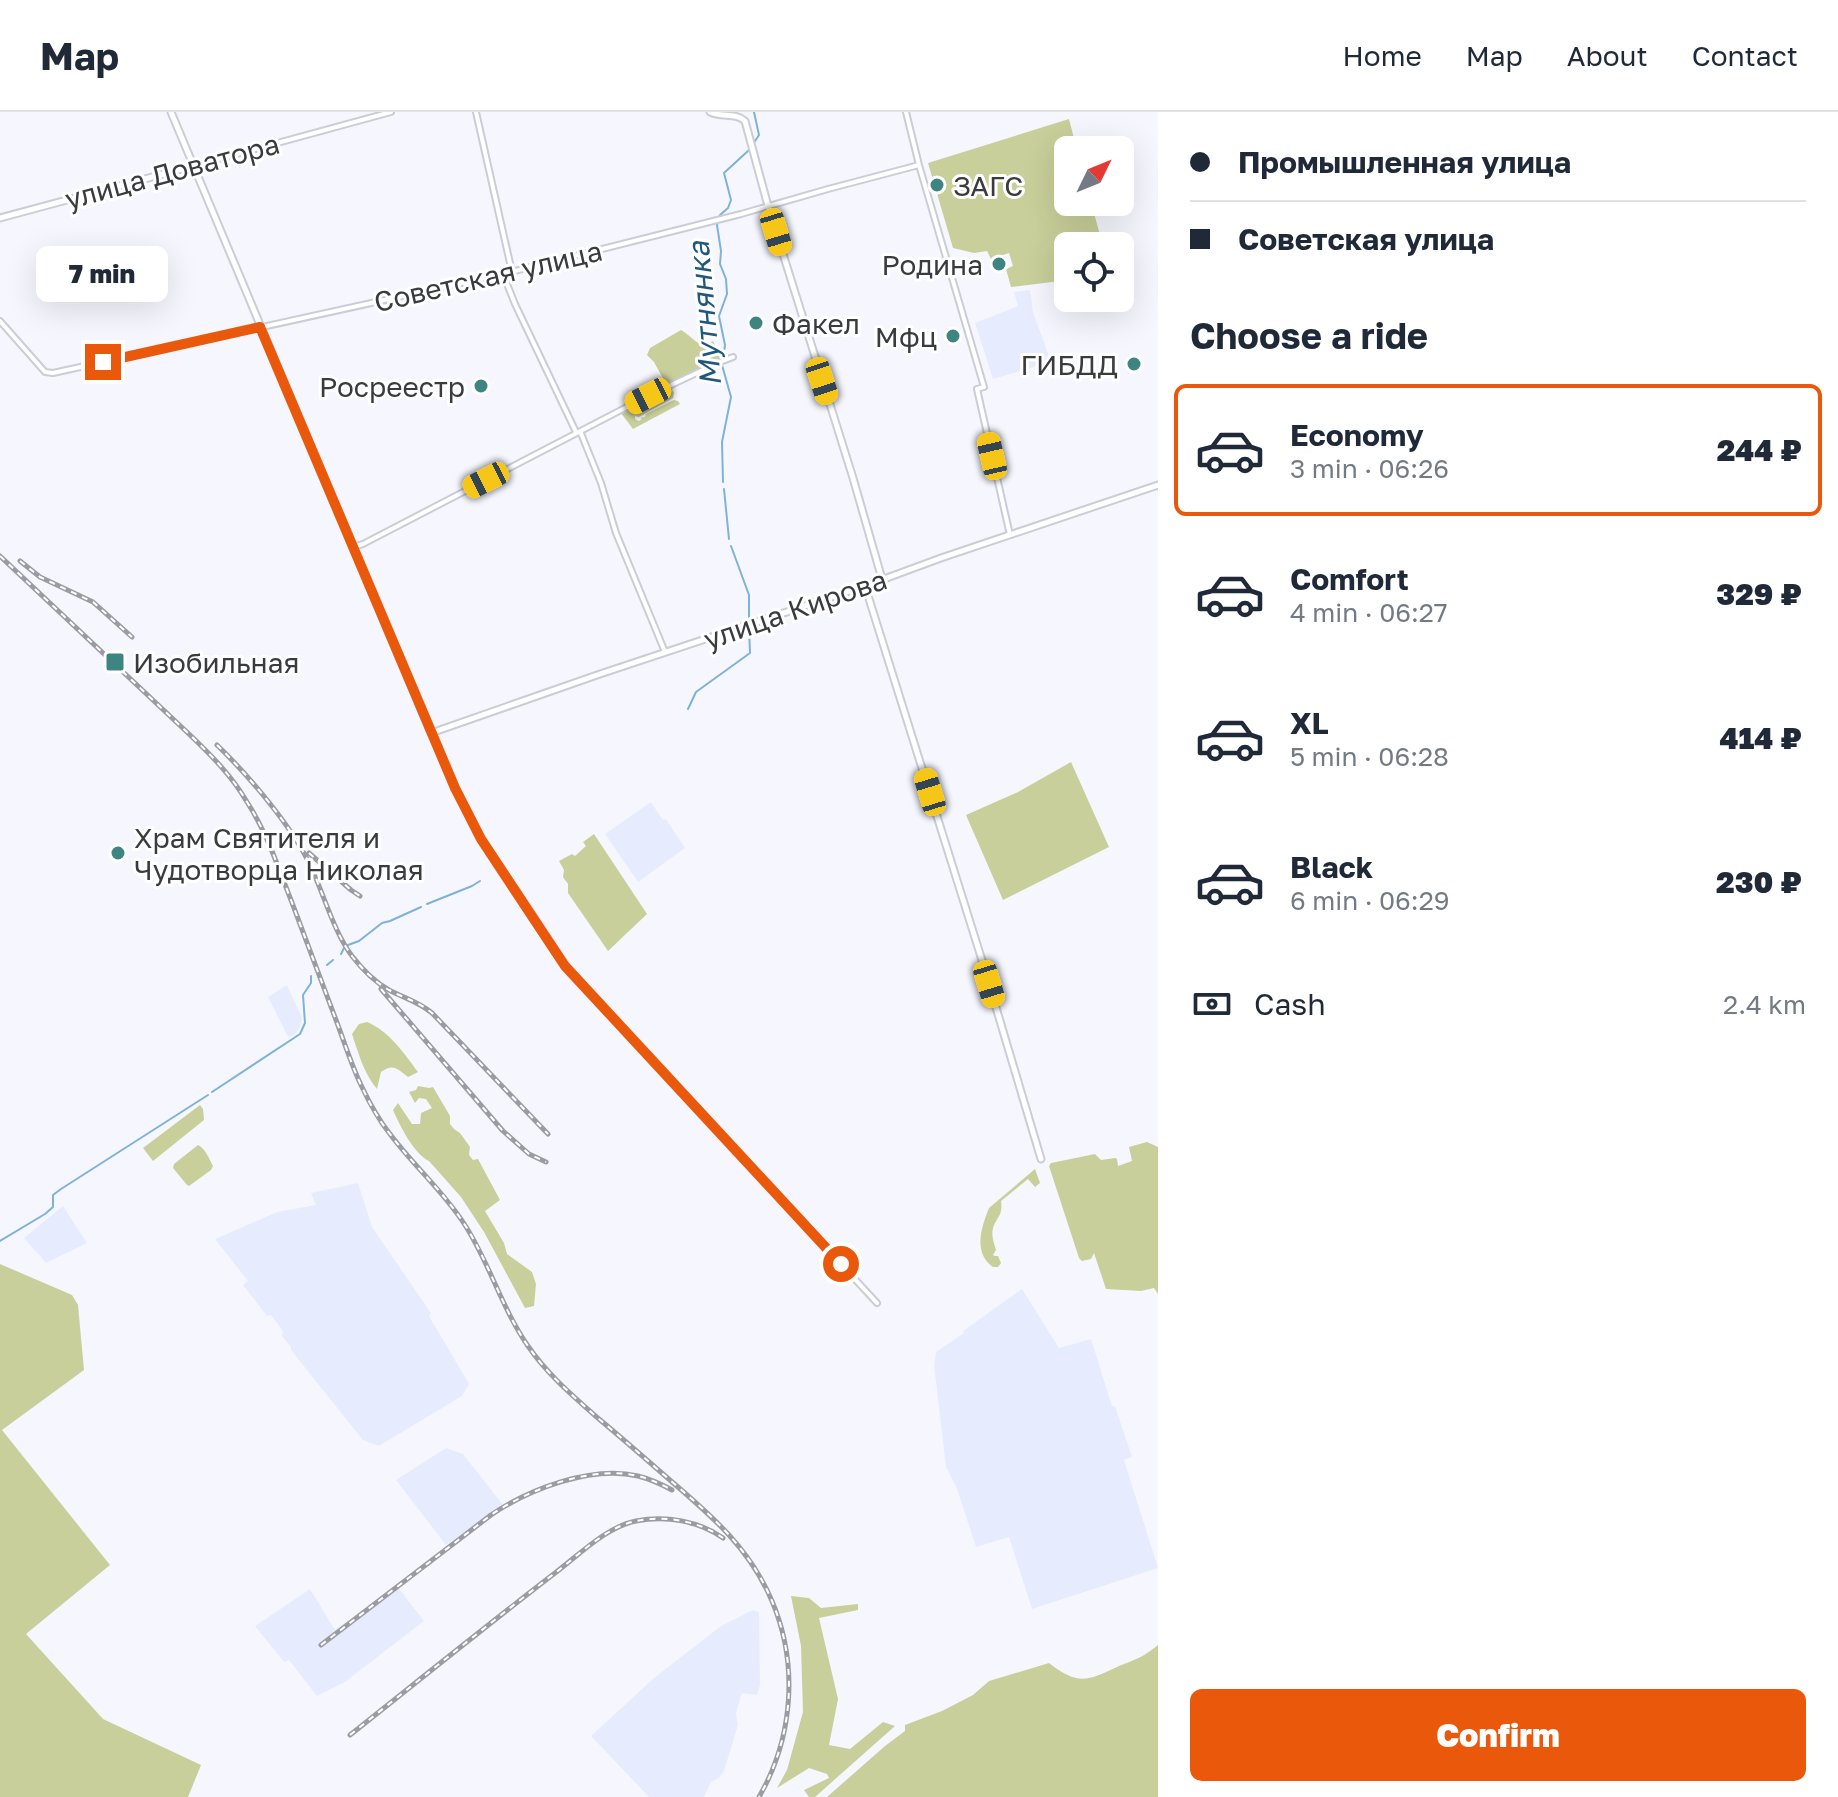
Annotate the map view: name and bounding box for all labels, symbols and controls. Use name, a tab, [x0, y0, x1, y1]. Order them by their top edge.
text: Map	[40, 33, 119, 78]
text: Home	[1343, 39, 1422, 72]
text: Map	[1466, 39, 1523, 72]
text: About	[1567, 39, 1648, 72]
text: Contact	[1692, 39, 1798, 72]
street label: улица Доватора	[61, 127, 283, 215]
north arrow	[1054, 136, 1134, 216]
map controls	[1054, 136, 1134, 312]
text: Промышленная улица	[1238, 144, 1571, 180]
place label: ЗАГС	[953, 169, 1023, 202]
marker: ЗАГС	[928, 176, 946, 194]
car	[758, 206, 794, 258]
text: Советская улица	[1238, 221, 1494, 257]
button: locate	[1054, 232, 1134, 312]
street label: Советская улица	[371, 234, 605, 318]
water label: Мутнянка	[680, 239, 728, 388]
callout: 7 min	[37, 246, 169, 302]
place label: Родина	[881, 248, 983, 281]
marker: Родина	[990, 255, 1008, 273]
text: 7 min	[69, 258, 135, 289]
place label: Факел	[772, 307, 860, 340]
marker: Факел	[747, 314, 765, 332]
text: Choose a ride	[1190, 314, 1428, 357]
place label: Мфц	[875, 320, 937, 353]
marker: Мфц	[944, 327, 962, 345]
route end	[85, 344, 121, 380]
place label: ГИБДД	[1020, 348, 1118, 381]
car	[803, 354, 841, 408]
marker: ГИБДД	[1125, 355, 1143, 373]
place label: Росреестр	[319, 370, 465, 403]
car	[621, 374, 675, 418]
marker: Росреестр	[472, 377, 490, 395]
icon: car	[1194, 414, 1266, 486]
text: Economy	[1290, 417, 1424, 453]
car	[975, 430, 1009, 482]
text: 244 ₽	[1717, 432, 1802, 468]
text: 3 min · 06:26	[1290, 453, 1449, 484]
car	[459, 458, 513, 502]
icon: car	[1194, 558, 1266, 630]
text: Comfort	[1290, 561, 1409, 597]
street label: улица Кирова	[699, 562, 891, 656]
text: 329 ₽	[1716, 576, 1802, 612]
text: 4 min · 06:27	[1290, 597, 1448, 628]
place label: Изобильная	[133, 646, 299, 679]
marker: Изобильная	[104, 651, 126, 673]
icon: car	[1194, 702, 1266, 774]
text: XL	[1290, 705, 1329, 741]
text: 414 ₽	[1719, 720, 1802, 756]
text: 5 min · 06:28	[1290, 741, 1449, 772]
car	[912, 766, 948, 818]
place label: Храм Святителя и Чудотворца Николая	[134, 821, 424, 886]
marker: Храм Святителя и Чудотворца Николая	[109, 844, 127, 862]
icon: car	[1194, 846, 1266, 918]
text: Black	[1290, 849, 1373, 885]
text: 230 ₽	[1716, 864, 1802, 900]
text: 6 min · 06:29	[1290, 885, 1449, 916]
car	[971, 958, 1007, 1010]
icon: cash	[1190, 982, 1234, 1026]
text: Cash	[1254, 986, 1326, 1022]
text: 2.4 km	[1723, 989, 1806, 1020]
route start	[823, 1246, 859, 1282]
button: Confirm	[1190, 1689, 1806, 1781]

